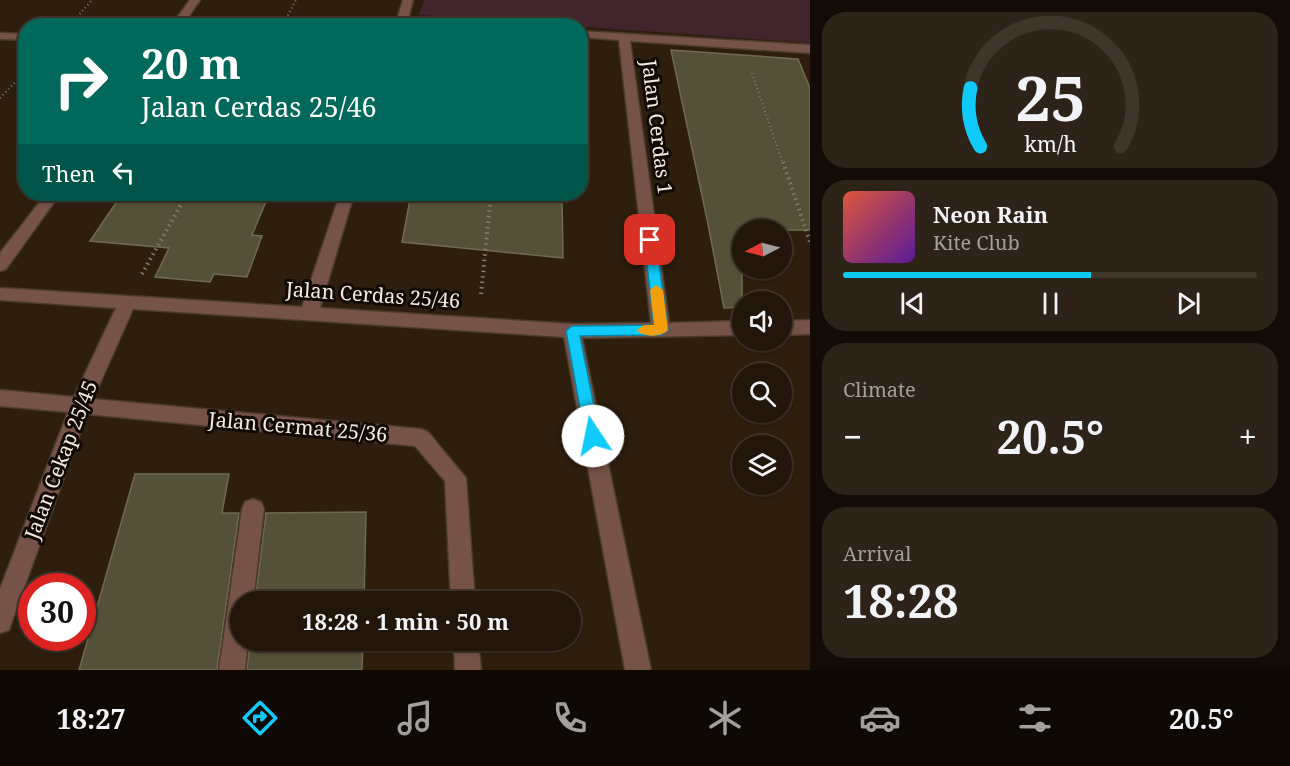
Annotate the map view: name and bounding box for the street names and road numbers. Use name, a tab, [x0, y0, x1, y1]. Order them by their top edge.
street label: Jalan Cerdas 1	[636, 57, 679, 196]
street label: Jalan Cerdas 25/46	[284, 275, 461, 314]
street label: Jalan Cekap 25/45	[17, 377, 103, 544]
street label: Jalan Cermat 25/36	[207, 405, 389, 448]

